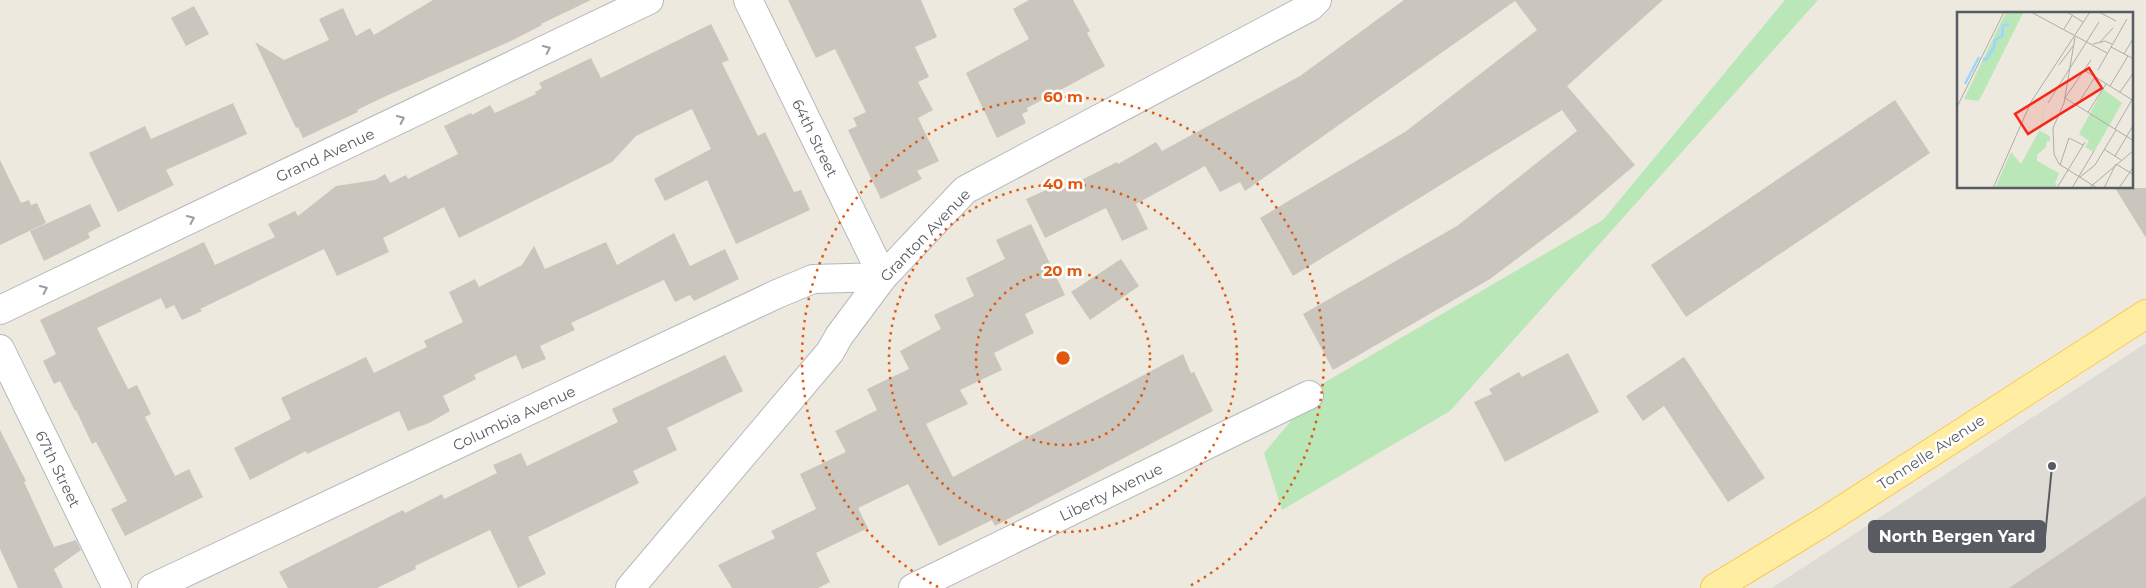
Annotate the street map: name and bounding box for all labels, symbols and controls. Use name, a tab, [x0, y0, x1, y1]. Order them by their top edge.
inset map	[1957, 12, 2134, 189]
one-way arrow	[542, 45, 551, 55]
text: 60 m	[1043, 87, 1083, 106]
street label: 64th Street	[788, 96, 842, 180]
one-way arrow	[395, 115, 404, 125]
street label: Grand Avenue	[273, 124, 377, 186]
text: 40 m	[1043, 174, 1083, 193]
street label: Granton Avenue	[876, 185, 974, 285]
one-way arrow	[186, 215, 195, 225]
text: 20 m	[1043, 261, 1083, 280]
one-way arrow	[39, 284, 48, 295]
centre of rings	[1054, 349, 1072, 367]
street label: Columbia Avenue	[450, 381, 578, 455]
street label: Tonnelle Avenue	[1874, 410, 1988, 494]
street label: 67th Street	[31, 427, 85, 511]
street label: Liberty Avenue	[1056, 459, 1166, 525]
callout: North Bergen Yard	[1869, 521, 2045, 552]
text: North Bergen Yard	[1879, 527, 2035, 546]

